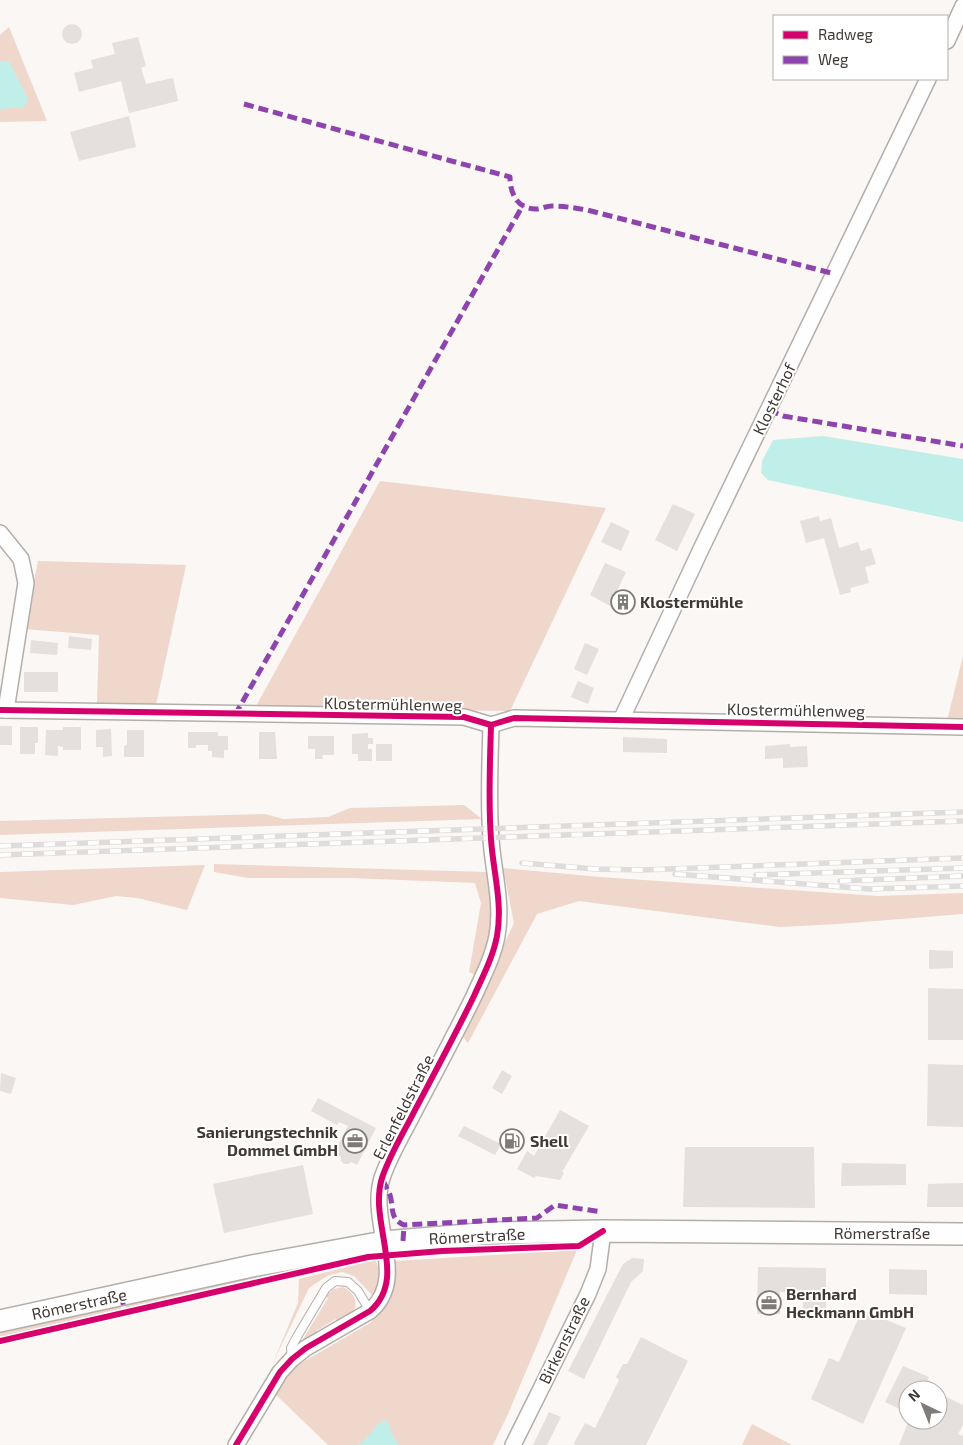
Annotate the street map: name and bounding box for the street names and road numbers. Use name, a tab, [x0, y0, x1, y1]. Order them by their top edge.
street label: Klosterhof	[748, 359, 799, 438]
street label: Klostermühlenweg	[324, 693, 462, 714]
street label: Klostermühlenweg	[727, 699, 865, 720]
street label: Erlenfeldstraße	[368, 1051, 437, 1162]
street label: Römerstraße	[428, 1223, 526, 1248]
street label: Römerstraße	[834, 1223, 930, 1242]
street label: Römerstraße	[30, 1284, 128, 1323]
street label: Birkenstraße	[534, 1293, 593, 1387]

